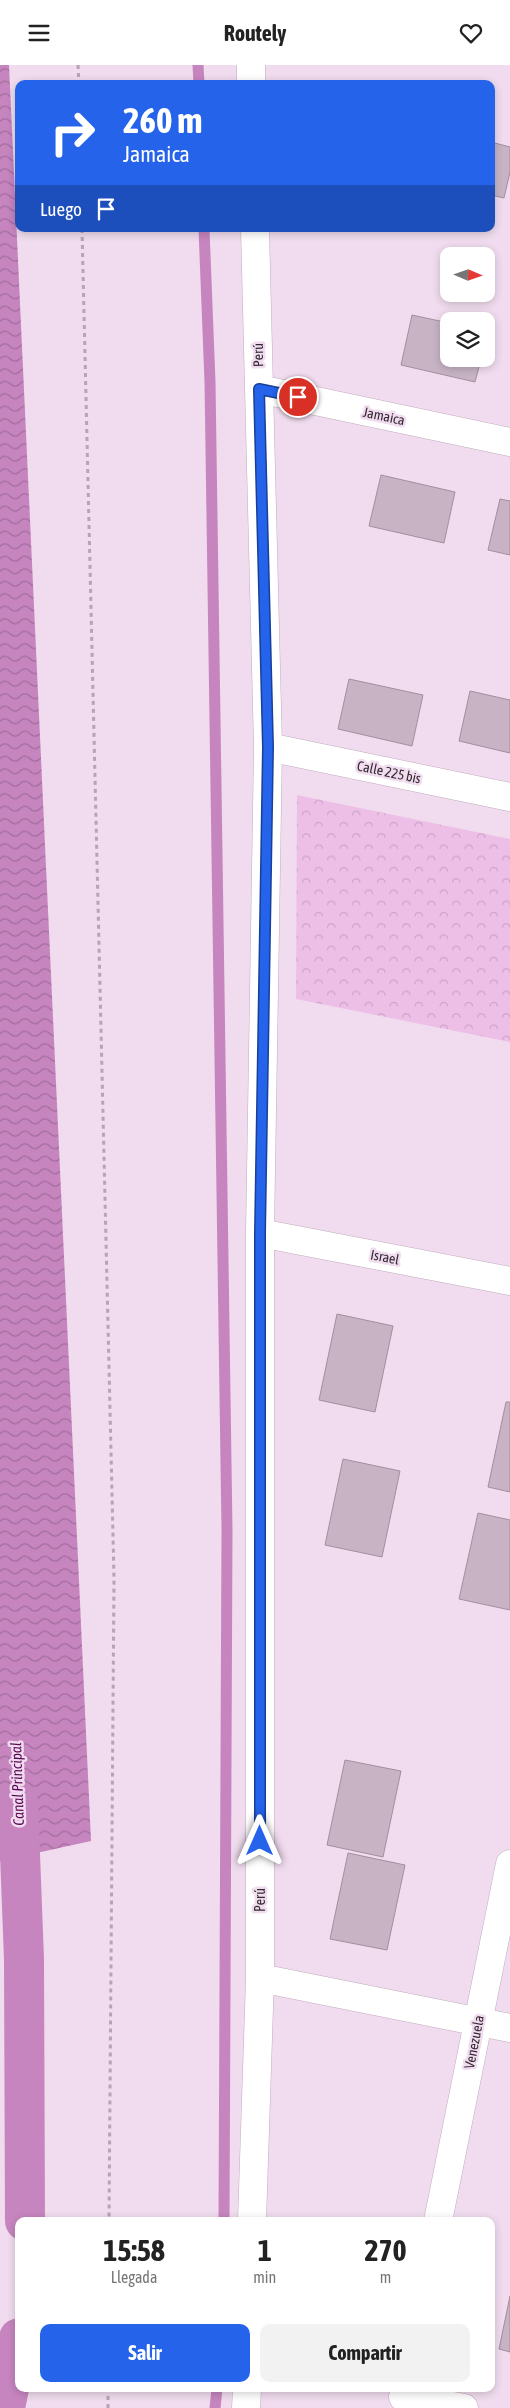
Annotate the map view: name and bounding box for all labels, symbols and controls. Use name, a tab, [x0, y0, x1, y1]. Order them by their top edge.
icon: menu	[25, 19, 53, 47]
icon: heart	[457, 19, 485, 47]
text: Routely	[224, 20, 286, 46]
icon: right	[40, 100, 105, 165]
text: 260 m	[123, 100, 202, 140]
text: Jamaica	[123, 141, 190, 167]
icon: arrive	[92, 195, 120, 223]
text: Luego	[40, 198, 82, 220]
north arrow	[440, 247, 495, 303]
map controls	[440, 247, 495, 367]
button: layers	[440, 312, 495, 367]
street label: Perú	[250, 343, 266, 367]
pin	[277, 376, 319, 418]
icon: arrive	[284, 383, 312, 411]
street label: Jamaica	[362, 404, 406, 428]
street label: Calle 225 bis	[356, 757, 422, 787]
street label: Israel	[369, 1246, 401, 1268]
water label: Canal Principal	[7, 1742, 27, 1826]
position arrow	[233, 1814, 285, 1866]
street label: Perú	[252, 1888, 268, 1912]
street label: Venezuela	[461, 2014, 487, 2070]
text: 15:58	[103, 2233, 165, 2267]
text: 1	[258, 2233, 272, 2267]
text: 270	[364, 2233, 407, 2267]
text: Llegada	[111, 2268, 157, 2286]
text: min	[253, 2268, 276, 2286]
text: m	[380, 2268, 391, 2286]
button: Salir	[40, 2324, 250, 2382]
button: Compartir	[260, 2324, 470, 2382]

